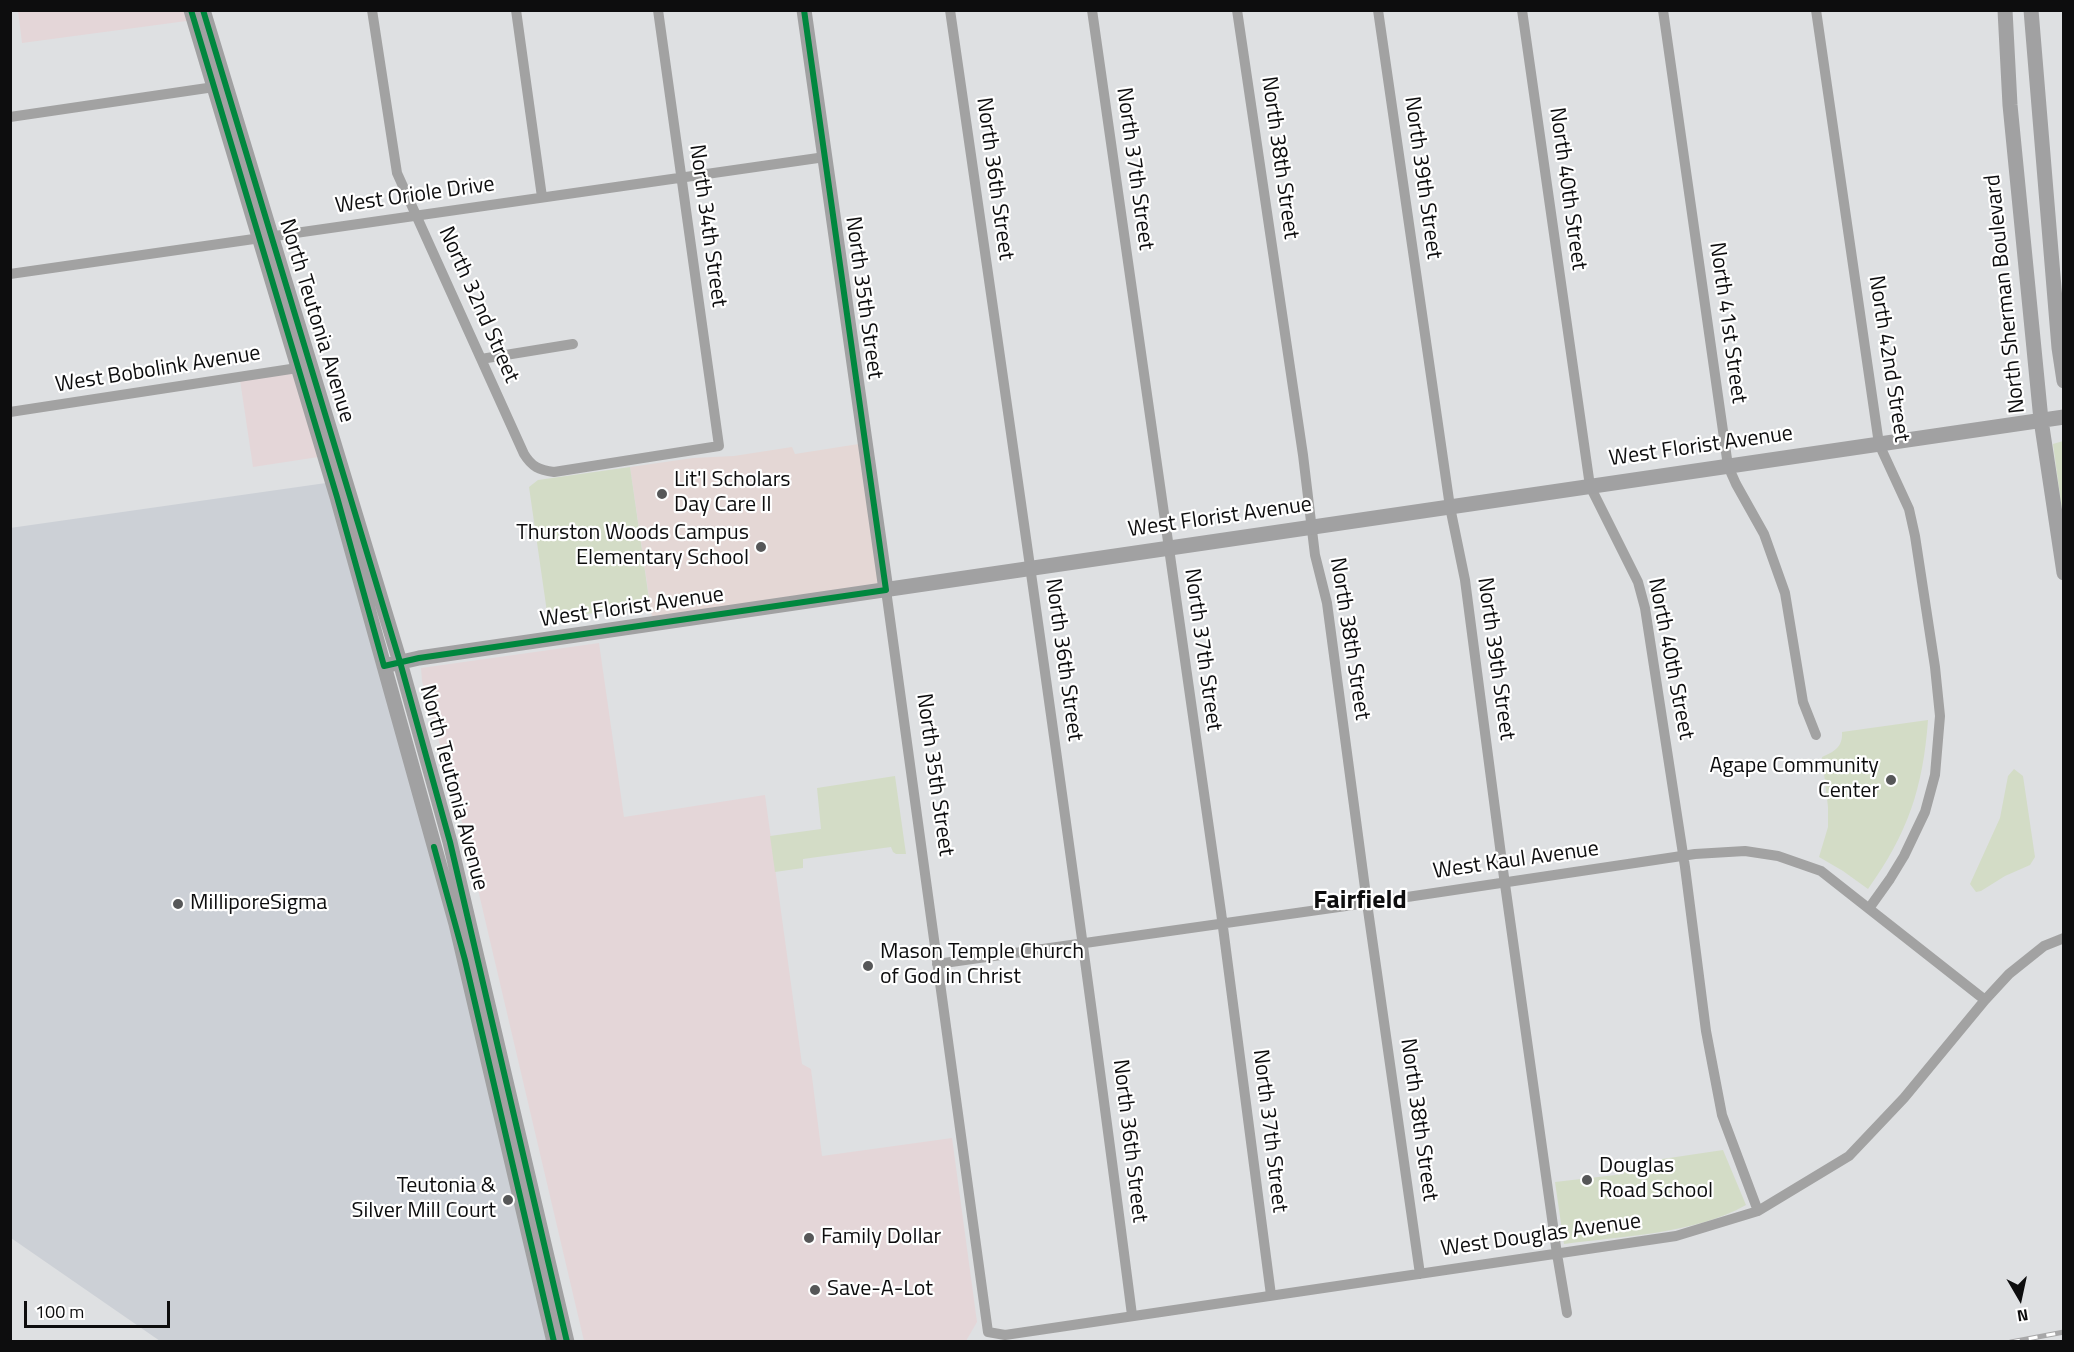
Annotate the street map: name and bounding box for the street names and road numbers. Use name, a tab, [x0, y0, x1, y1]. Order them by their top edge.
street label: North 38th Street	[1255, 75, 1303, 241]
street label: North 37th Street	[1110, 86, 1158, 252]
street label: North 39th Street	[1398, 95, 1446, 261]
street label: North 36th Street	[970, 96, 1018, 262]
street label: North 40th Street	[1543, 106, 1591, 272]
street label: North 34th Street	[683, 143, 731, 309]
street label: West Oriole Drive	[334, 172, 496, 220]
street label: North Sherman Boulevard	[1980, 173, 2032, 415]
street label: North 35th Street	[839, 215, 887, 381]
street label: North Teutonia Avenue	[272, 216, 360, 426]
street label: North 32nd Street	[432, 223, 524, 387]
street label: North 41st Street	[1703, 241, 1751, 405]
street label: North 42nd Street	[1862, 274, 1914, 444]
street label: West Bobolink Avenue	[54, 341, 262, 399]
street label: West Florist Avenue	[1607, 421, 1795, 473]
street label: West Florist Avenue	[1126, 492, 1314, 544]
street label: North 38th Street	[1323, 556, 1375, 722]
street label: North 37th Street	[1178, 567, 1226, 733]
street label: North 39th Street	[1471, 576, 1519, 742]
street label: North 40th Street	[1641, 576, 1699, 742]
street label: North 36th Street	[1039, 577, 1087, 743]
street label: West Florist Avenue	[538, 582, 726, 634]
street label: North Teutonia Avenue	[413, 682, 493, 894]
street label: North 35th Street	[910, 692, 958, 858]
street label: West Kaul Avenue	[1432, 836, 1600, 886]
street label: North 38th Street	[1394, 1037, 1442, 1203]
street label: North 37th Street	[1246, 1048, 1292, 1214]
street label: North 36th Street	[1106, 1058, 1152, 1224]
street label: West Douglas Avenue	[1439, 1209, 1643, 1263]

